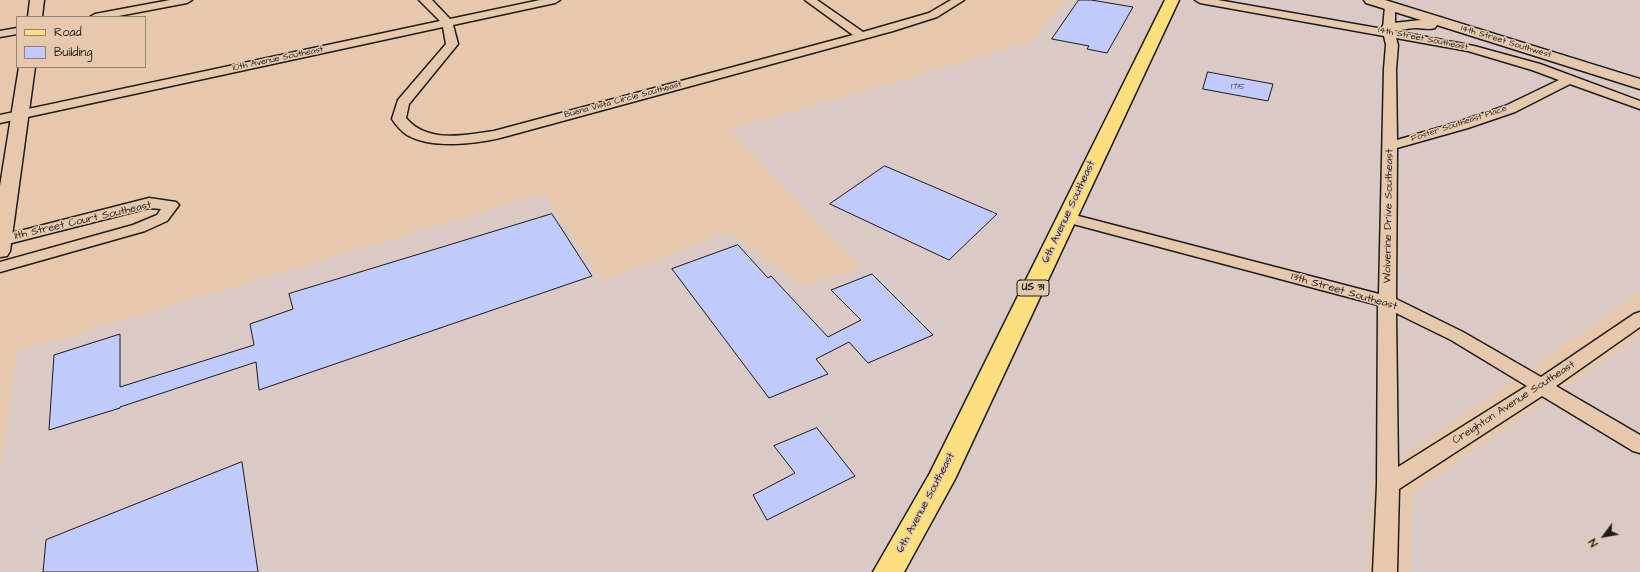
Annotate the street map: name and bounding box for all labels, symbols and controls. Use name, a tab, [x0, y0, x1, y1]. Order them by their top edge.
legend	[16, 16, 146, 68]
street label: 14th Street Southwest	[1459, 23, 1553, 61]
text: Road	[54, 24, 82, 41]
street label: 14th Street Southeast	[1377, 25, 1469, 53]
text: Building	[54, 44, 92, 61]
street label: 10th Avenue Southeast	[232, 44, 324, 74]
street label: Buena Vista Circle Southeast	[563, 79, 683, 121]
house number: 1715	[1231, 82, 1245, 92]
street label: Foster Southeast Place	[1410, 103, 1508, 145]
street label: Wolverine Drive Southeast	[1381, 149, 1397, 283]
street label: 6th Avenue Southeast	[1039, 159, 1099, 265]
street label: 11th Street Court Southeast	[13, 199, 153, 243]
street label: 13th Street Southeast	[1289, 271, 1399, 313]
road number: US 31	[1017, 280, 1049, 296]
street label: Creighton Avenue Southeast	[1450, 358, 1578, 448]
street label: 6th Avenue Southeast	[894, 451, 958, 555]
north arrow	[1584, 516, 1624, 556]
text: N	[1585, 536, 1602, 550]

